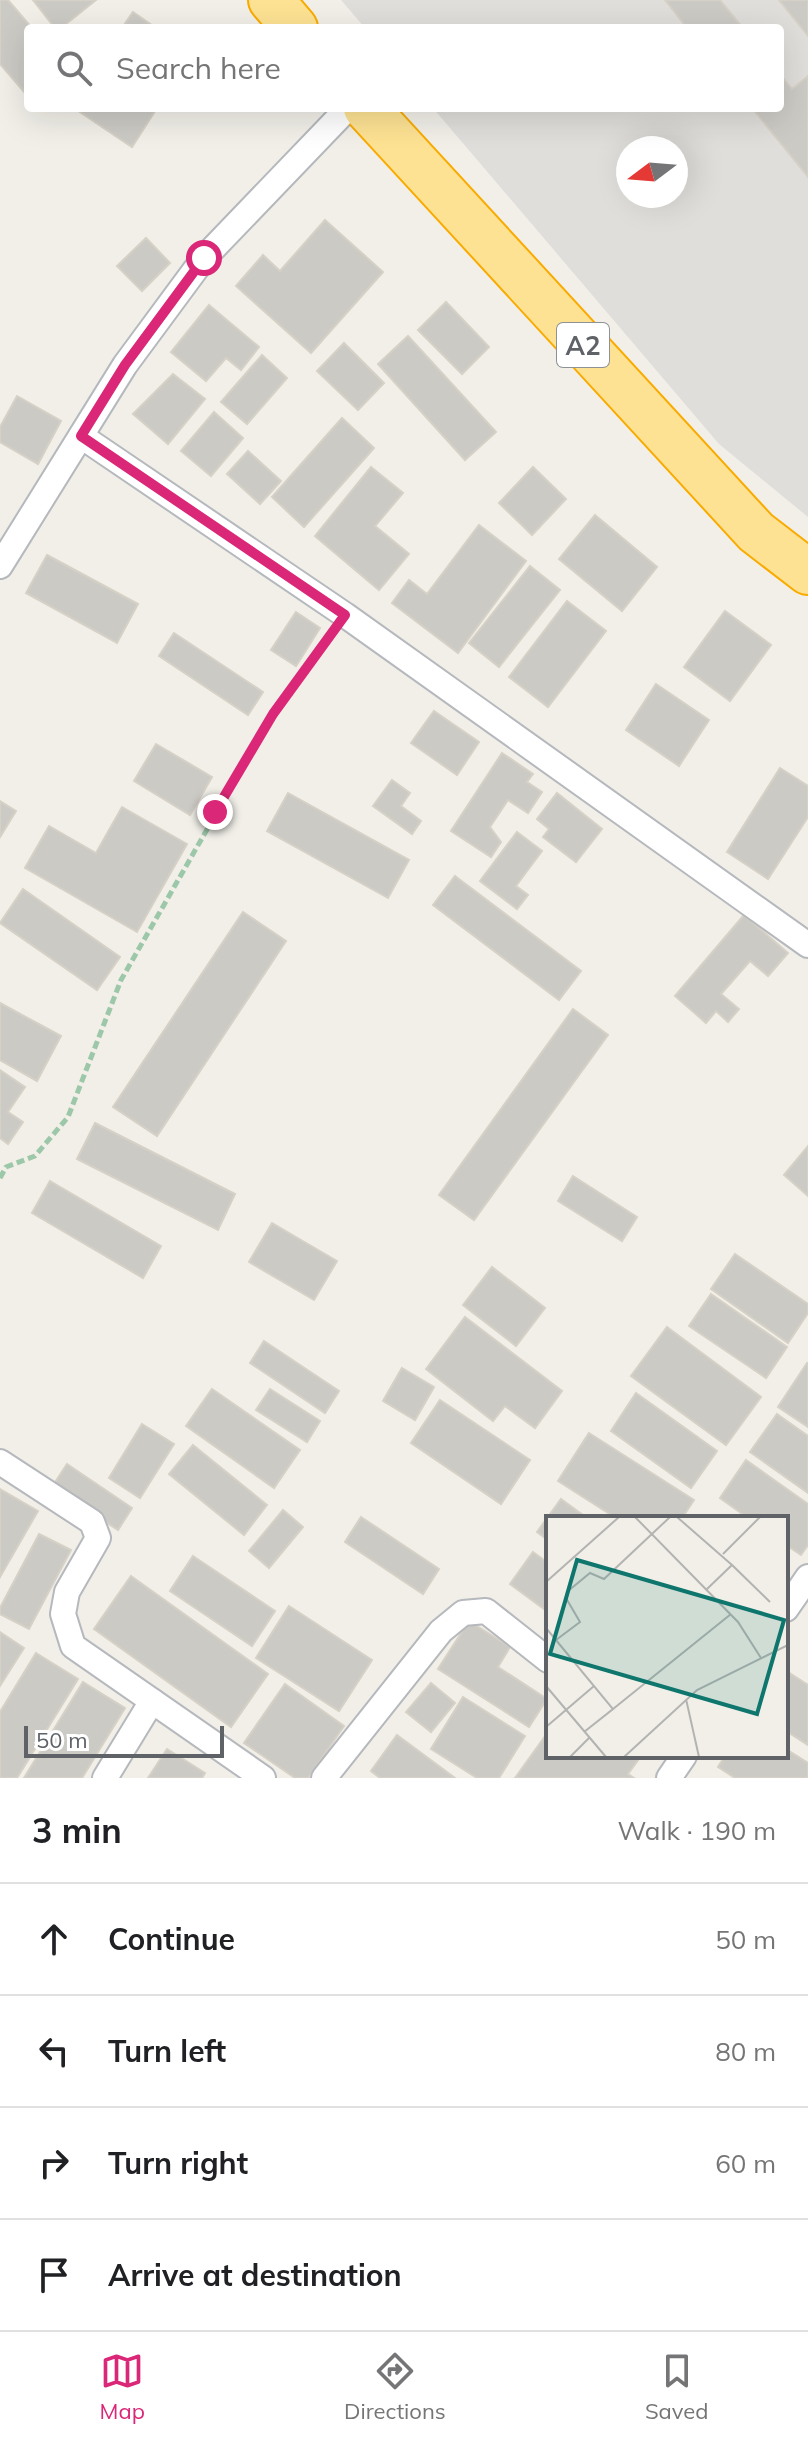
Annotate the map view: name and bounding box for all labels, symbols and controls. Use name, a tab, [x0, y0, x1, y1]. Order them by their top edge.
search box	[24, 24, 784, 112]
icon: search	[52, 46, 96, 90]
text: Search here	[116, 49, 281, 87]
north arrow	[616, 136, 688, 208]
route start	[186, 240, 222, 276]
road number: A2	[557, 323, 609, 367]
route end	[197, 794, 233, 830]
inset map	[546, 1516, 788, 1758]
scale bar	[24, 1722, 224, 1758]
text: 50 m	[36, 1726, 87, 1754]
text: 3 min	[32, 1809, 122, 1852]
text: Walk · 190 m	[617, 1814, 776, 1847]
icon: ahead	[32, 1917, 76, 1961]
text: Continue	[108, 1920, 235, 1958]
text: 50 m	[715, 1923, 776, 1956]
icon: left	[32, 2029, 76, 2073]
text: Turn left	[108, 2032, 226, 2070]
text: 80 m	[715, 2035, 776, 2068]
icon: right	[32, 2141, 76, 2185]
text: Turn right	[108, 2144, 248, 2182]
text: 60 m	[715, 2147, 776, 2180]
icon: arrive	[32, 2253, 76, 2297]
text: Arrive at destination	[108, 2256, 402, 2294]
tab: Map	[100, 2349, 145, 2425]
tab: Directions	[344, 2349, 446, 2425]
tab: Saved	[645, 2349, 708, 2425]

